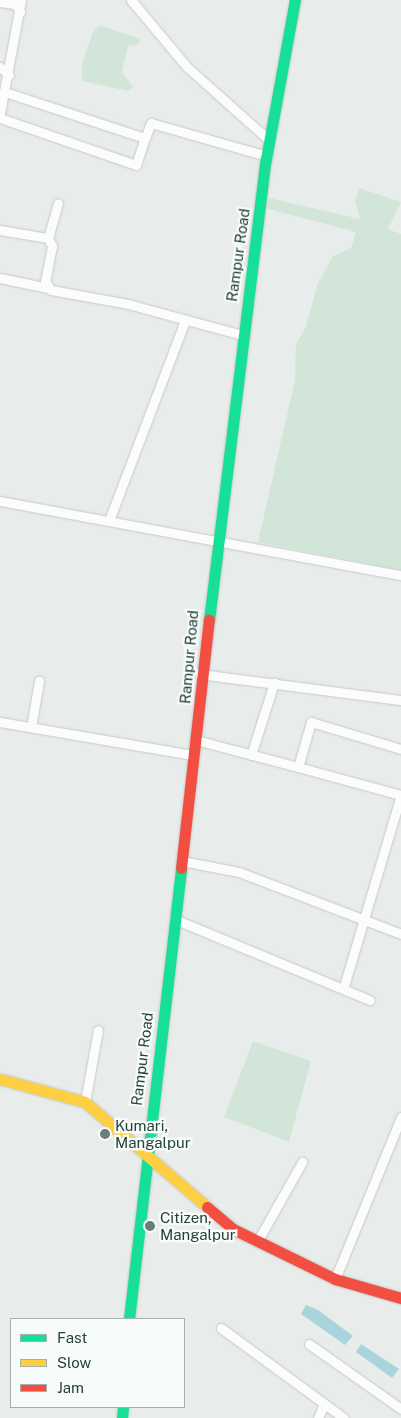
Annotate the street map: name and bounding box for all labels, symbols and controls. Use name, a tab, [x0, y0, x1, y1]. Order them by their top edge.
street label: Rampur Road	[223, 207, 253, 303]
street label: Rampur Road	[176, 609, 202, 705]
street label: Rampur Road	[127, 1011, 157, 1107]
place label: Kumari, Mangalpur	[115, 1116, 191, 1151]
marker: Kumari, Mangalpur	[99, 1128, 111, 1140]
place label: Citizen, Mangalpur	[160, 1208, 236, 1243]
marker: Citizen, Mangalpur	[144, 1220, 156, 1232]
legend	[10, 1318, 185, 1408]
text: Fast	[57, 1329, 87, 1346]
text: Slow	[57, 1354, 91, 1371]
text: Jam	[57, 1379, 84, 1396]

